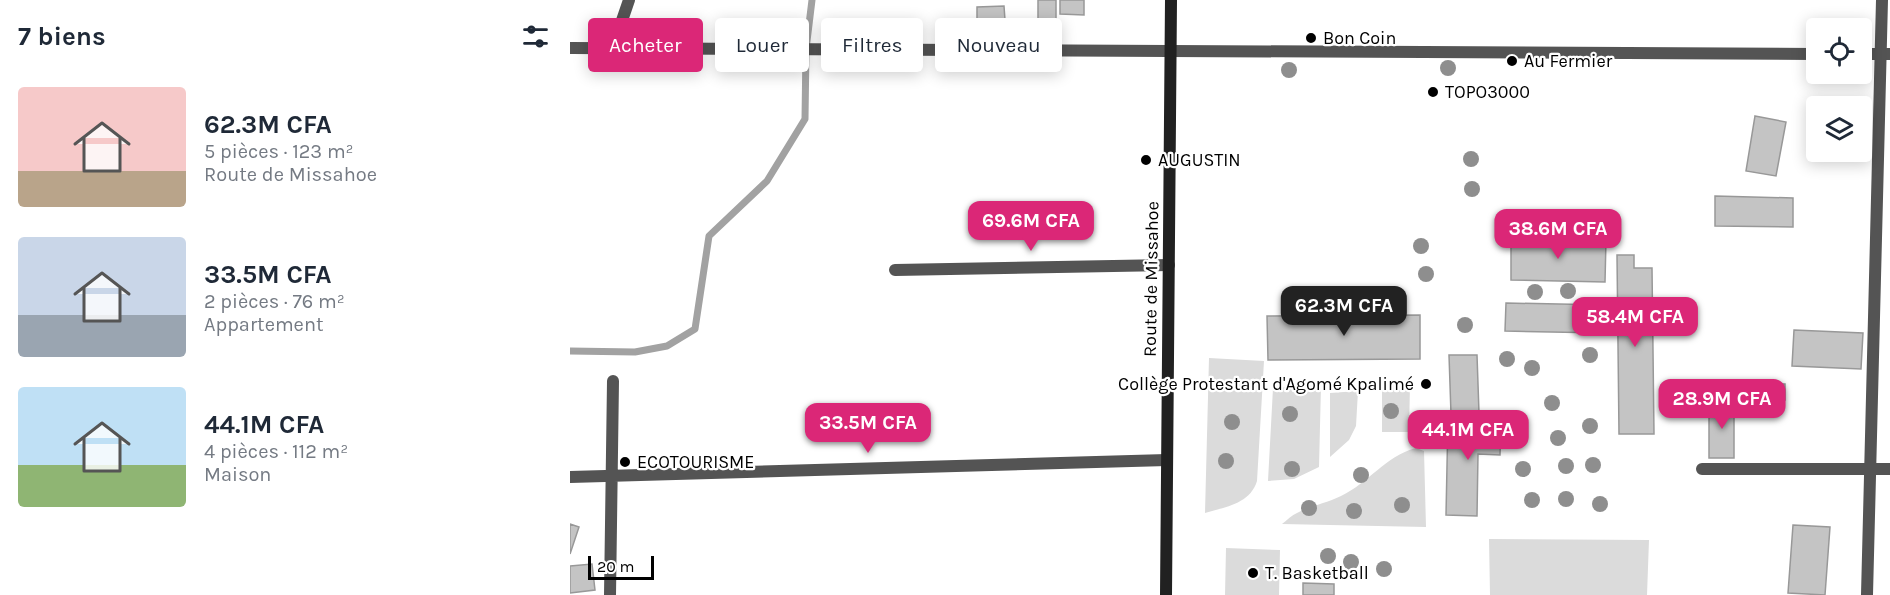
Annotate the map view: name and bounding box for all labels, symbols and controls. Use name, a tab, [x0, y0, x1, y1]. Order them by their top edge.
chip: Acheter	[588, 18, 703, 72]
chip: Louer	[715, 18, 809, 72]
chip: Filtres	[821, 18, 923, 72]
chip: Nouveau	[935, 18, 1062, 72]
map controls	[1806, 18, 1872, 162]
button: locate	[1806, 18, 1872, 84]
icon: filters	[519, 20, 552, 53]
text: 7 biens	[18, 21, 106, 52]
place label: Bon Coin	[1323, 27, 1396, 49]
marker: Bon Coin	[1304, 31, 1318, 45]
place label: Au Fermier	[1524, 50, 1613, 72]
marker: Au Fermier	[1505, 54, 1519, 68]
place label: TOPO3000	[1445, 81, 1530, 103]
marker: TOPO3000	[1426, 85, 1440, 99]
button: layers	[1806, 96, 1872, 162]
text: 62.3M CFA	[204, 109, 332, 140]
icon: home	[66, 111, 138, 183]
text: 5 pièces · 123 m²	[204, 140, 354, 163]
place label: AUGUSTIN	[1158, 149, 1241, 171]
marker: AUGUSTIN	[1139, 153, 1153, 167]
text: Route de Missahoe	[204, 163, 377, 186]
pin: 69.6M CFA	[962, 201, 1100, 252]
street label: Route de Missahoe	[1139, 201, 1163, 357]
text: 69.6M CFA	[982, 209, 1080, 232]
pin: 38.6M CFA	[1489, 209, 1627, 260]
text: 38.6M CFA	[1508, 217, 1608, 240]
text: 33.5M CFA	[204, 259, 332, 290]
icon: home	[66, 261, 138, 333]
pin: 62.3M CFA	[1275, 286, 1413, 337]
text: 2 pièces · 76 m²	[204, 290, 345, 313]
text: 62.3M CFA	[1295, 294, 1393, 317]
pin: 58.4M CFA	[1566, 297, 1704, 348]
text: 58.4M CFA	[1586, 305, 1684, 328]
text: Appartement	[204, 313, 323, 336]
place label: Collège Protestant d'Agomé Kpalimé	[1118, 373, 1414, 395]
marker: Collège Protestant d'Agomé Kpalimé	[1419, 377, 1433, 391]
pin: 28.9M CFA	[1653, 379, 1791, 430]
text: 28.9M CFA	[1673, 387, 1771, 410]
pin: 33.5M CFA	[799, 403, 937, 454]
text: 44.1M CFA	[204, 409, 324, 440]
pin: 44.1M CFA	[1399, 410, 1537, 461]
icon: home	[66, 411, 138, 483]
text: 33.5M CFA	[819, 411, 917, 434]
text: 44.1M CFA	[1422, 418, 1514, 441]
text: 4 pièces · 112 m²	[204, 440, 348, 463]
place label: ECOTOURISME	[637, 451, 754, 473]
marker: ECOTOURISME	[618, 455, 632, 469]
text: Maison	[204, 463, 271, 486]
scale bar	[588, 553, 654, 580]
text: 20 m	[597, 557, 635, 576]
place label: T. Basketball	[1265, 562, 1369, 584]
marker: T. Basketball	[1246, 566, 1260, 580]

